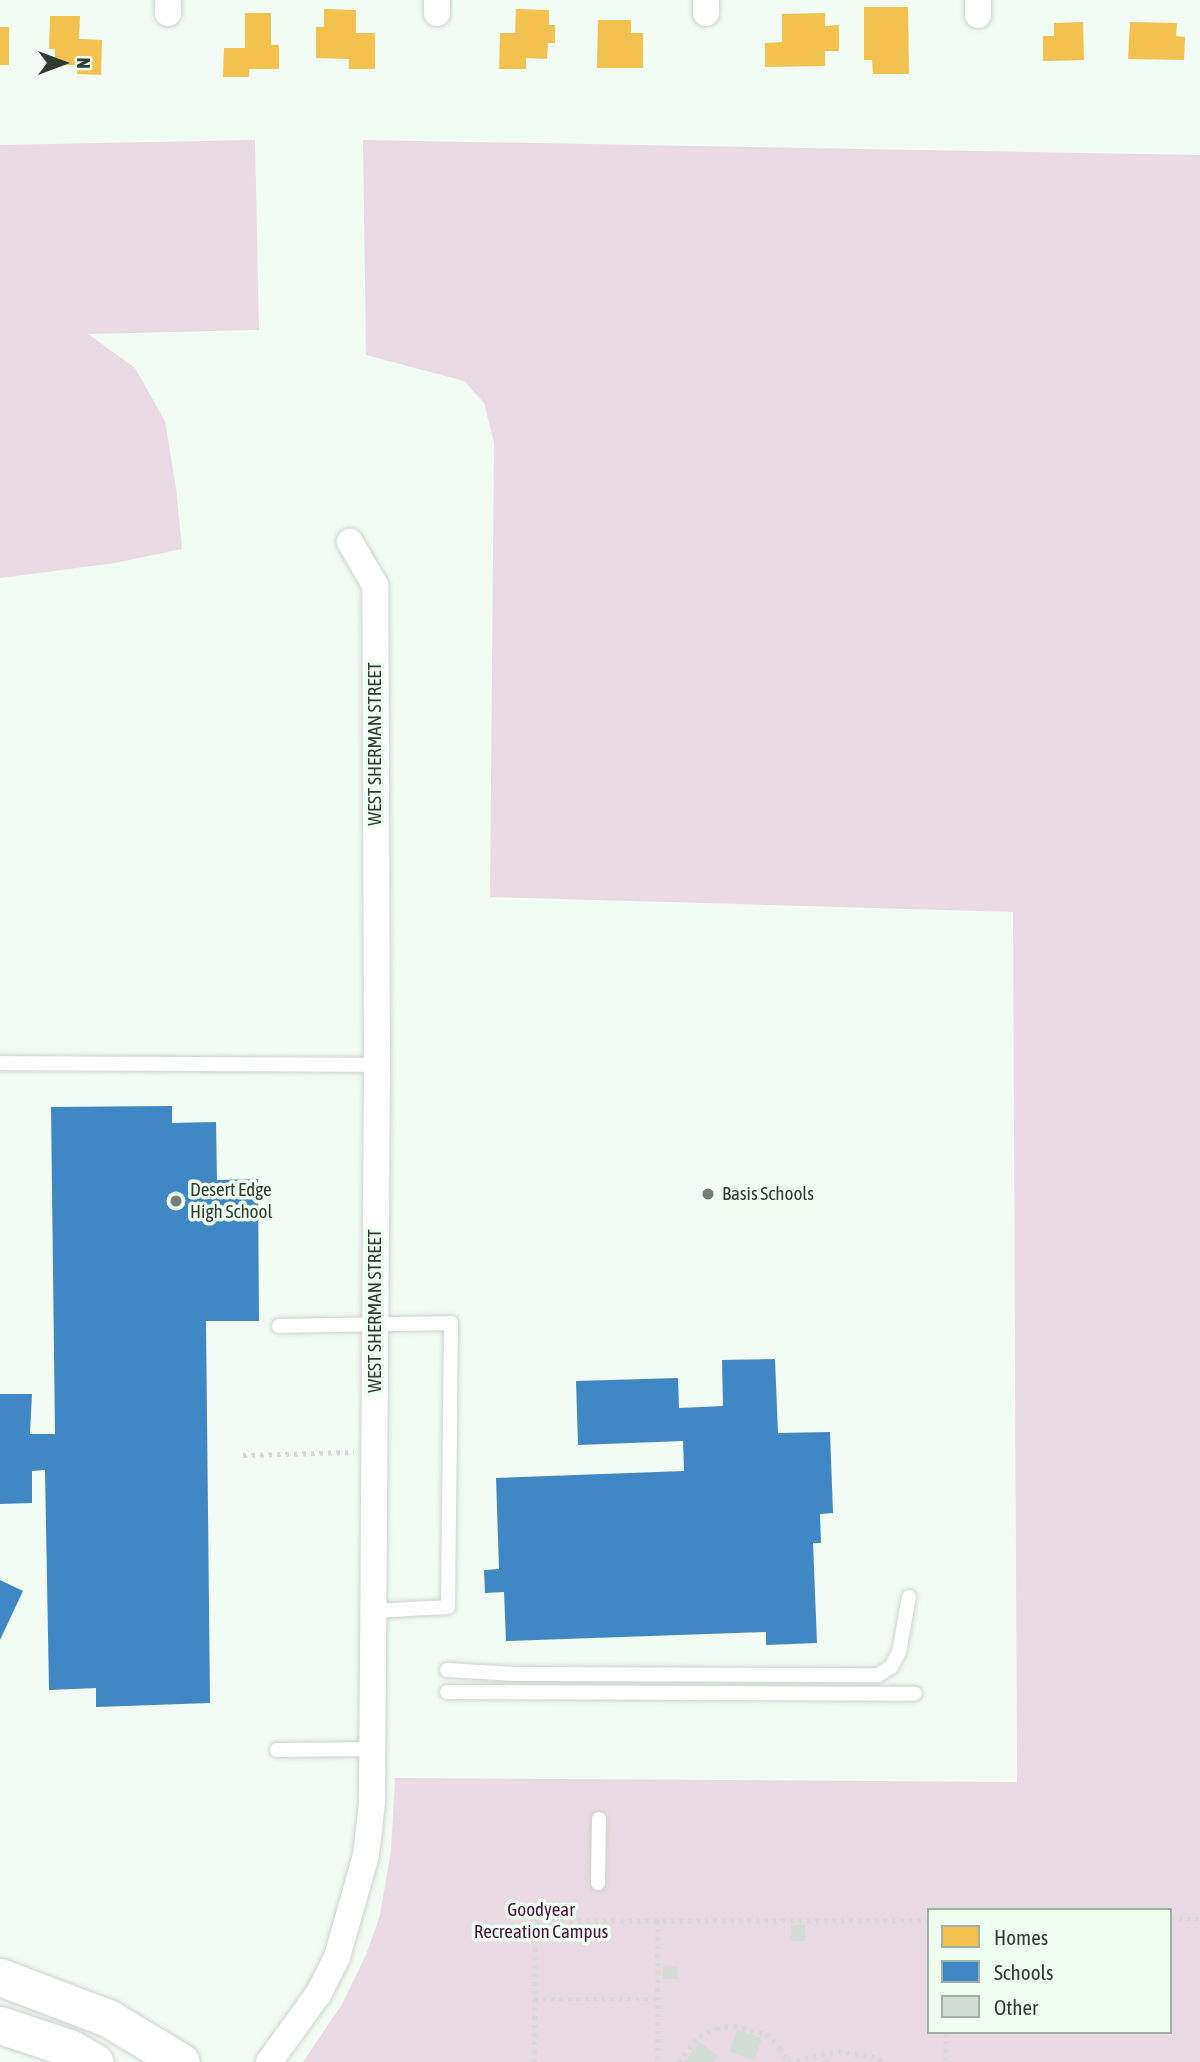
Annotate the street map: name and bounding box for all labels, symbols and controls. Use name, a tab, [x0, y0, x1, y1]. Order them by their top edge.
north arrow	[28, 28, 98, 98]
text: N	[73, 57, 95, 69]
street label: WEST SHERMAN STREET	[364, 662, 386, 826]
place label: Desert Edge High School	[190, 1179, 273, 1223]
place label: Basis Schools	[722, 1183, 814, 1205]
marker: Basis Schools	[700, 1186, 716, 1202]
marker: Desert Edge High School	[168, 1193, 184, 1209]
street label: WEST SHERMAN STREET	[364, 1229, 386, 1393]
park label: Goodyear Recreation Campus	[474, 1899, 608, 1943]
legend	[927, 1908, 1172, 2034]
text: Homes	[994, 1925, 1048, 1949]
text: Schools	[994, 1960, 1054, 1984]
text: Other	[994, 1995, 1038, 2019]

